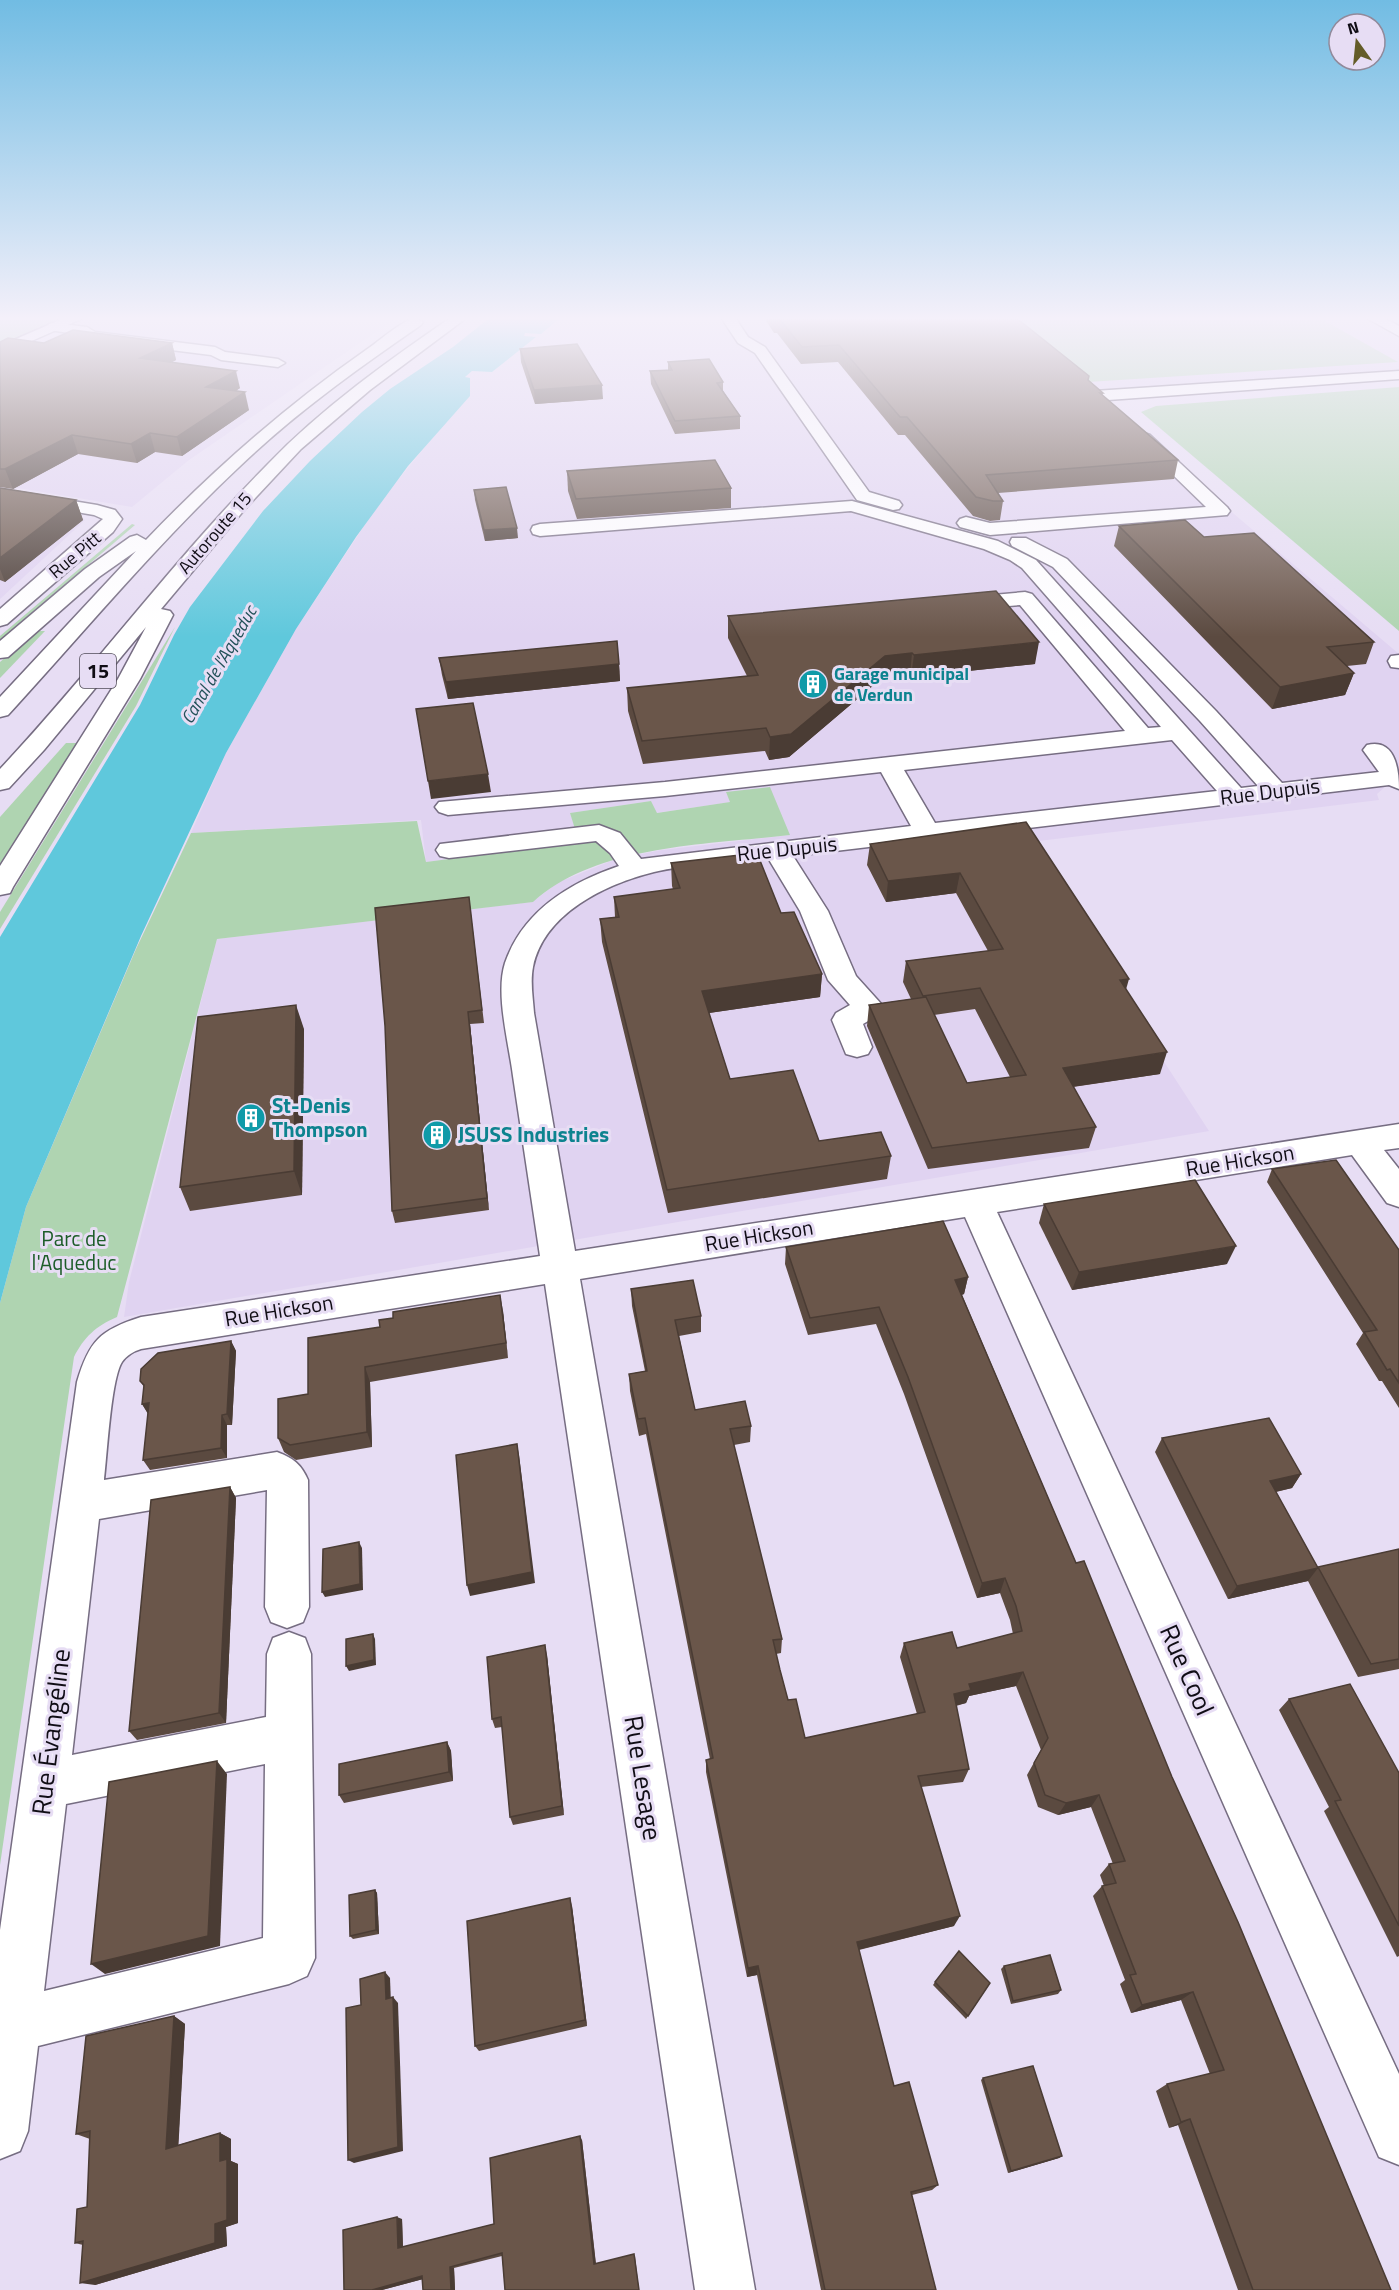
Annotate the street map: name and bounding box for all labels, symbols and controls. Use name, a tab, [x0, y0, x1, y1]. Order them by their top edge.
north arrow	[1327, 12, 1387, 72]
text: N	[1345, 14, 1362, 41]
street label: Autoroute 15	[171, 486, 258, 580]
street label: Rue Pitt	[43, 524, 107, 585]
water label: Canal de l'Aqueduc	[174, 599, 264, 729]
road number: 15	[80, 654, 116, 688]
place label: Garage municipal de Verdun	[834, 660, 969, 708]
building icon: Garage municipal de Verdun	[797, 668, 829, 700]
street label: Rue Dupuis	[1218, 769, 1322, 813]
street label: Rue Dupuis	[735, 827, 839, 869]
place label: St-Denis Thompson	[272, 1089, 368, 1145]
building icon: St-Denis Thompson	[235, 1102, 267, 1134]
place label: JSUSS Industries	[458, 1118, 609, 1150]
building icon: JSUSS Industries	[421, 1119, 453, 1151]
street label: Rue Hickson	[1183, 1136, 1296, 1184]
street label: Rue Hickson	[702, 1211, 815, 1259]
park label: Parc de l'Aqueduc	[32, 1222, 116, 1278]
street label: Rue Hickson	[222, 1286, 335, 1334]
street label: Rue Cool	[1150, 1618, 1225, 1722]
street label: Rue Évangéline	[21, 1647, 80, 1817]
street label: Rue Lesage	[614, 1713, 673, 1843]

